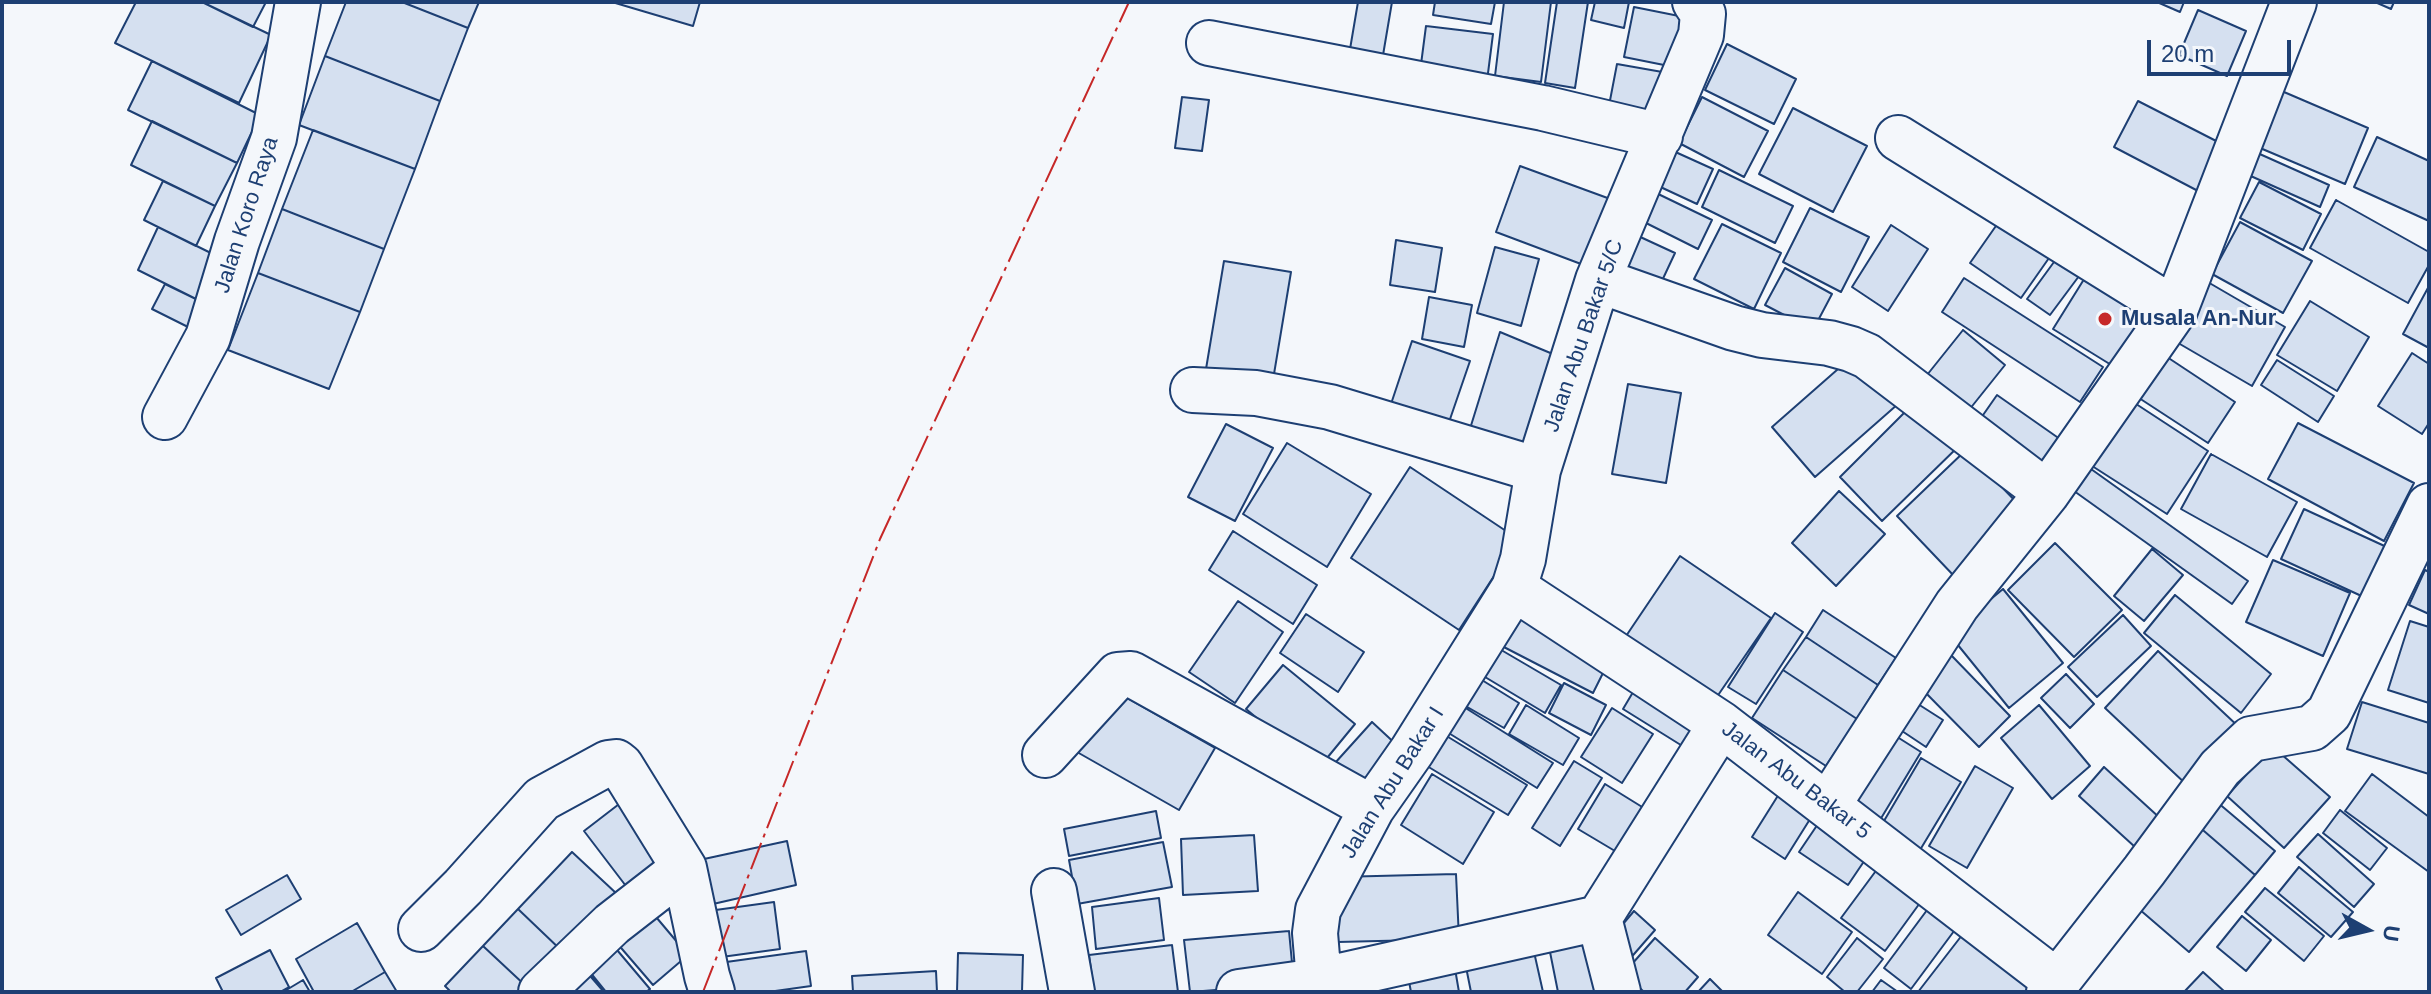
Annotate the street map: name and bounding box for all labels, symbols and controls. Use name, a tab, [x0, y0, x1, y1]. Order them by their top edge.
scale bar	[2151, 24, 2295, 74]
text: 20 m	[2161, 40, 2214, 67]
street label: Jalan Koro Raya	[209, 134, 285, 296]
street label: Jalan Abu Bakar 5/C	[1539, 236, 1629, 436]
place label: Musala An-Nur	[2121, 306, 2276, 332]
marker: Musala An-Nur	[2096, 310, 2114, 328]
street label: Jalan Abu Bakar I	[1336, 702, 1450, 864]
street label: Jalan Abu Bakar 5	[1716, 716, 1876, 846]
north arrow	[2327, 890, 2407, 970]
text: U	[2378, 924, 2405, 943]

